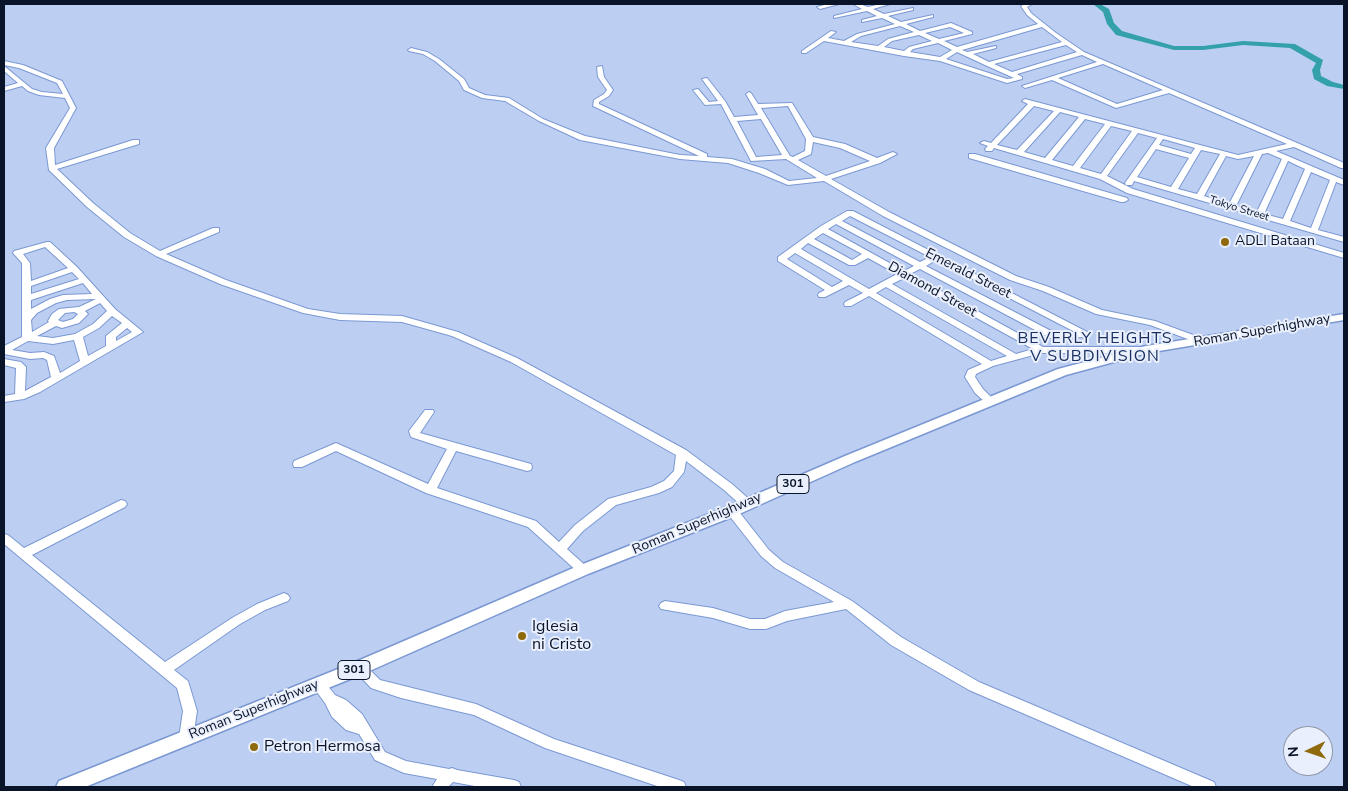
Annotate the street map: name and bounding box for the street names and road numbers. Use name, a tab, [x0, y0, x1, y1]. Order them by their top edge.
street label: Tokyo Street	[1208, 194, 1270, 224]
street label: Emerald Street	[922, 245, 1014, 303]
street label: Diamond Street	[885, 259, 979, 321]
street label: Roman Superhighway	[1192, 311, 1332, 351]
road number: 301	[777, 474, 809, 494]
street label: Roman Superhighway	[630, 489, 764, 559]
road number: 301	[338, 660, 370, 680]
street label: Roman Superhighway	[187, 676, 321, 744]

